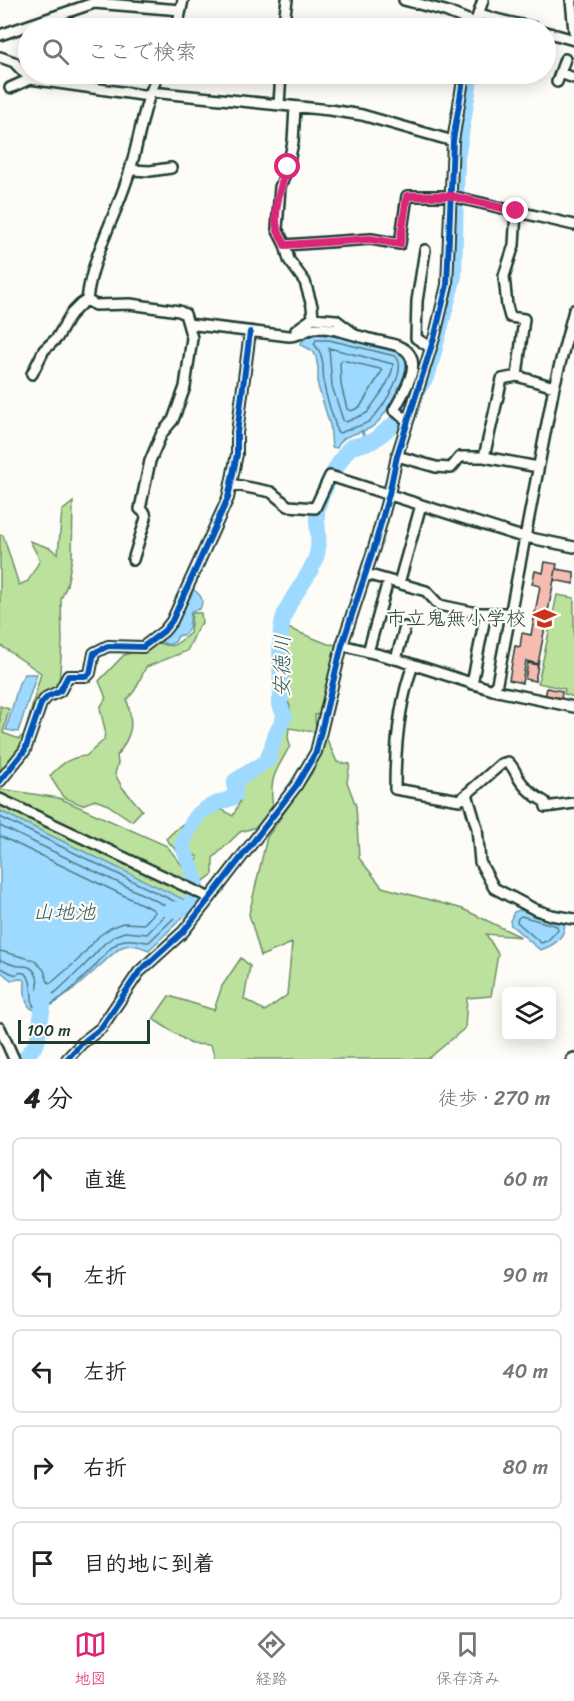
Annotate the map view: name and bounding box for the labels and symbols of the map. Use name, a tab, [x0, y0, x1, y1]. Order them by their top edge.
route start	[274, 153, 300, 179]
route end	[502, 197, 528, 223]
place label: 市立鬼無小学校	[386, 601, 526, 636]
school or university icon: 市立鬼無小学校	[531, 605, 557, 631]
water label: 安徳川	[262, 634, 302, 698]
water label: 山地池	[33, 893, 96, 931]
scale bar	[18, 1017, 150, 1044]

